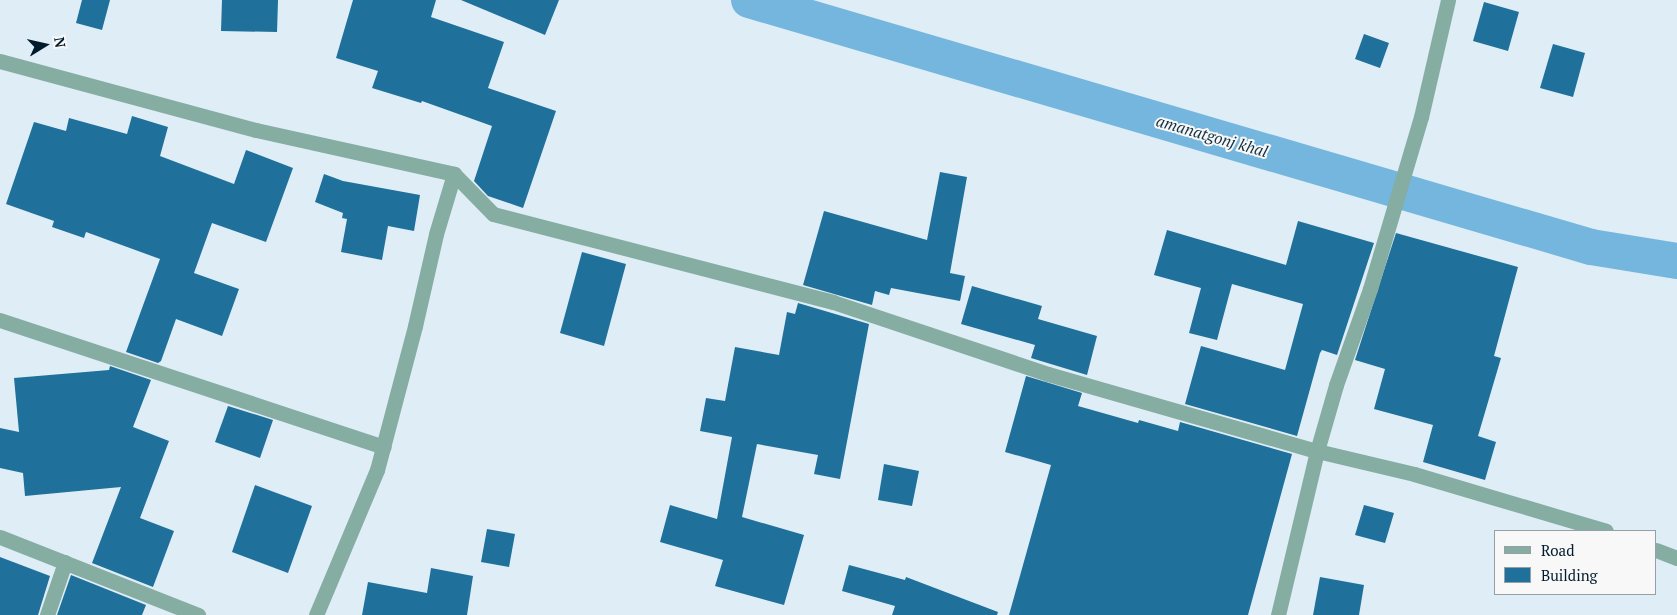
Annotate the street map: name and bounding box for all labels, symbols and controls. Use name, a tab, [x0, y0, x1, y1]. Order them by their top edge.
north arrow	[20, 20, 70, 70]
text: N	[50, 35, 71, 49]
water label: amanatgonj khal	[1154, 111, 1270, 161]
legend	[1494, 530, 1657, 595]
text: Road	[1541, 540, 1574, 560]
text: Building	[1541, 565, 1598, 585]

